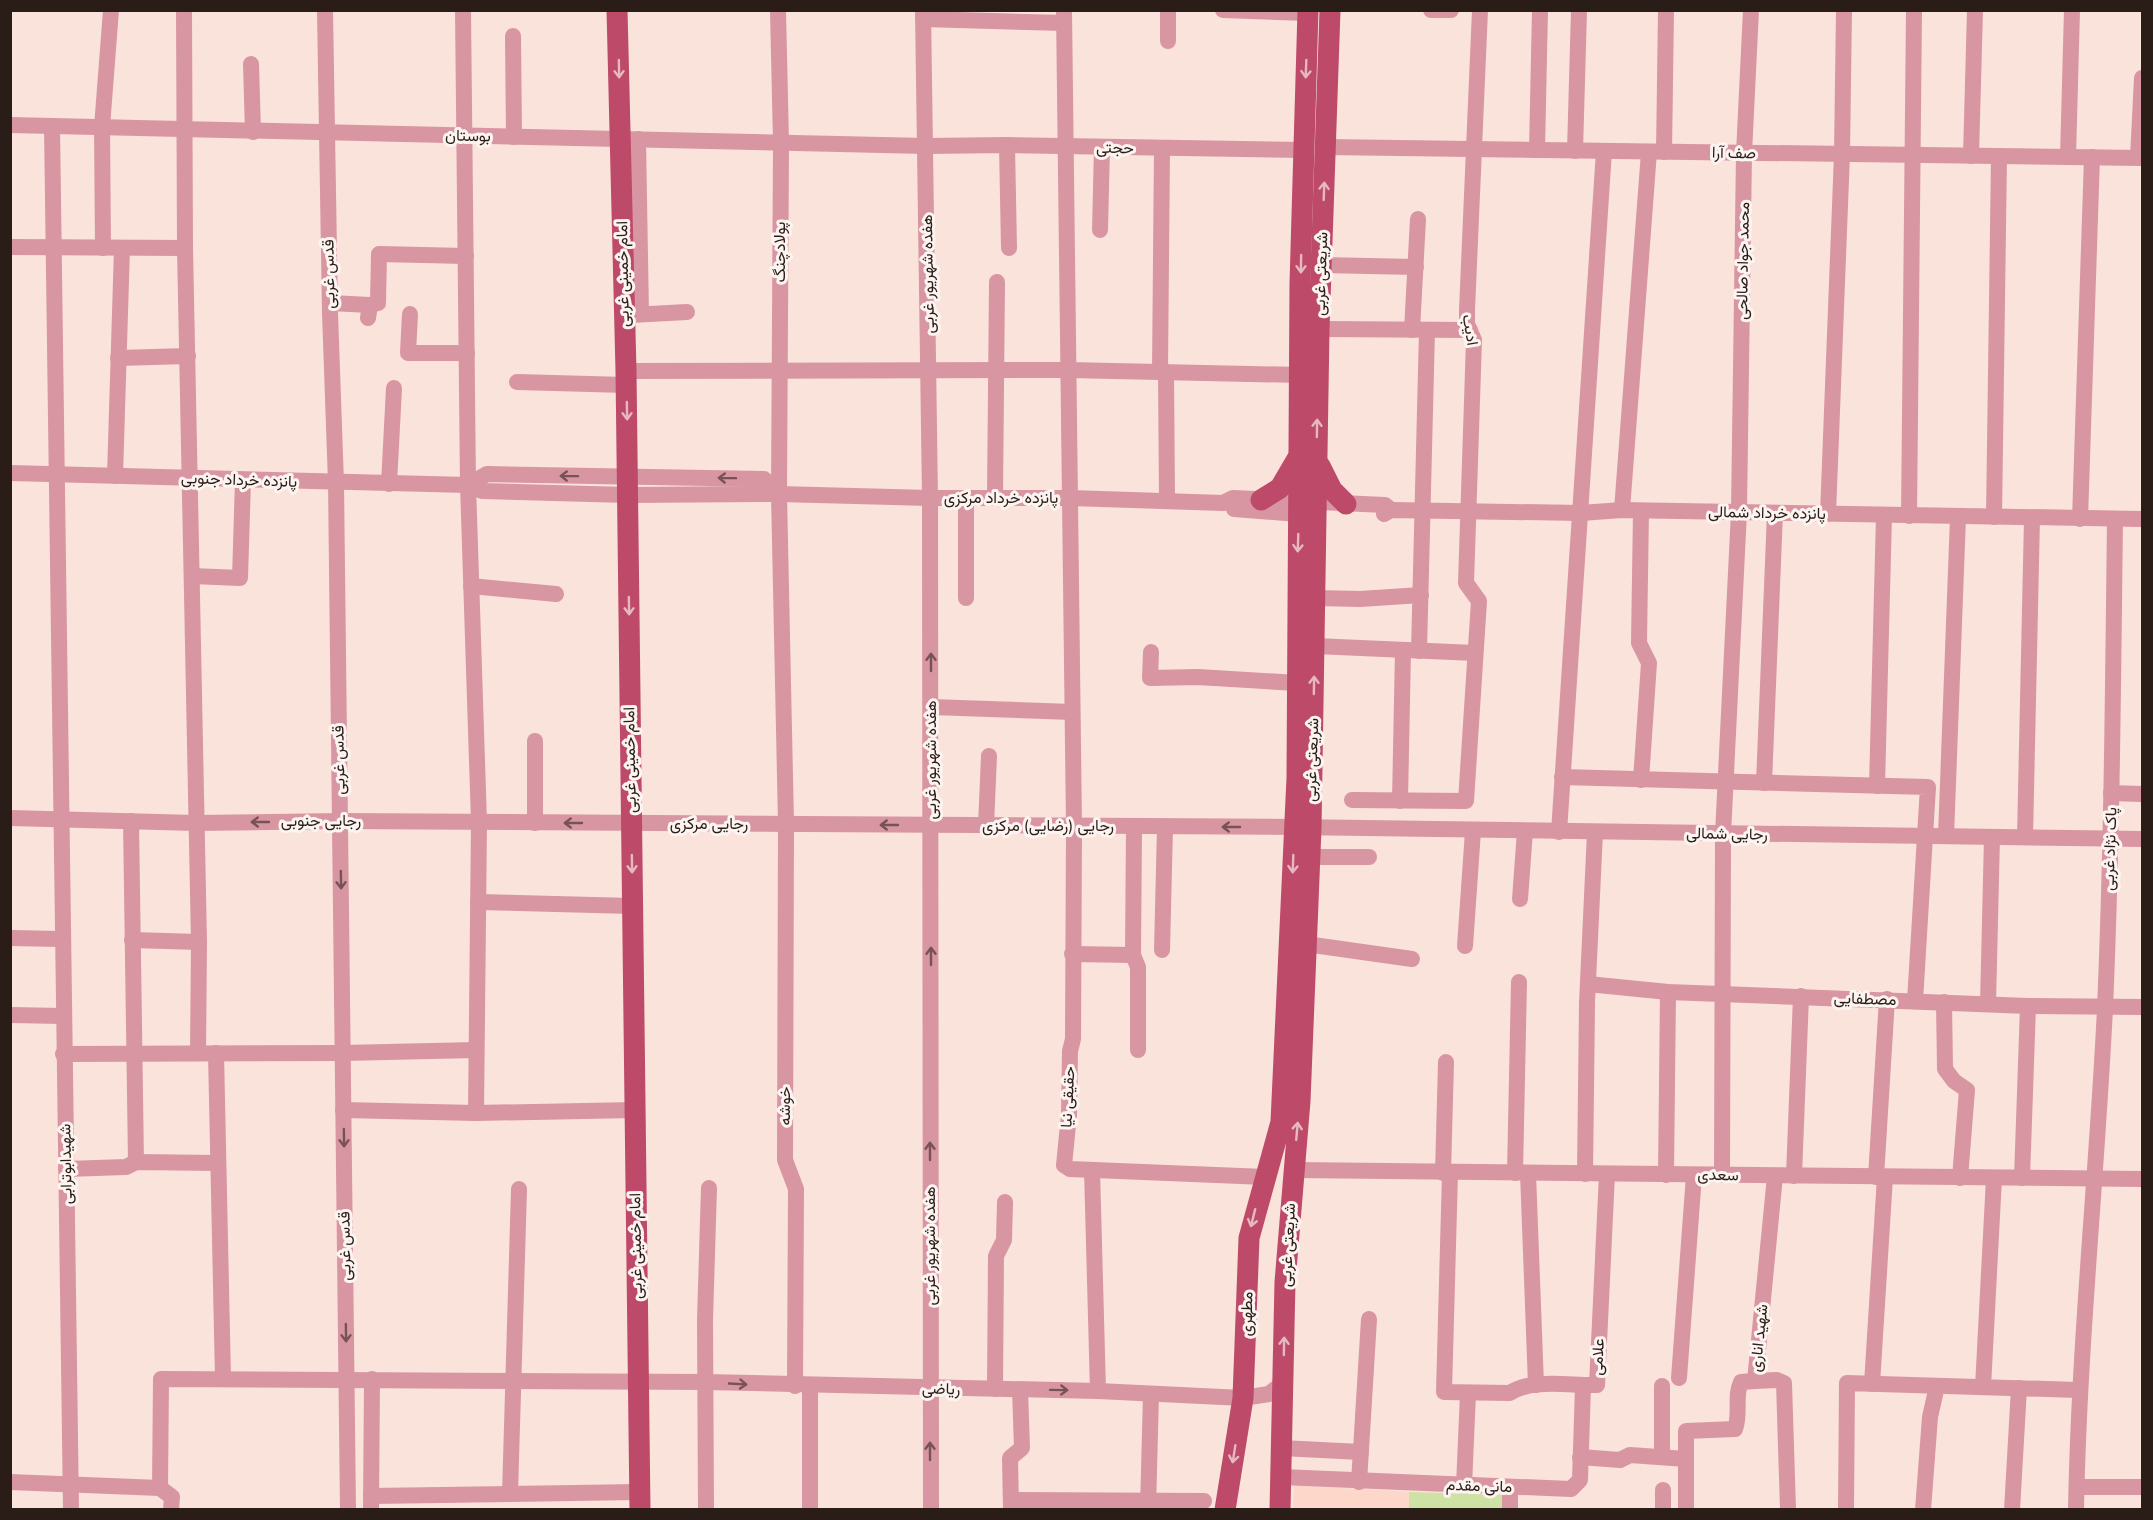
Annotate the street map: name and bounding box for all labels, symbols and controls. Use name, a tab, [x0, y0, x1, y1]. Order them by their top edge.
one-way arrow	[613, 58, 624, 78]
one-way arrow	[1300, 58, 1312, 78]
street label: بوستان	[445, 125, 491, 147]
street label: حجتی	[1096, 137, 1134, 159]
street label: صف آرا	[1712, 142, 1756, 164]
one-way arrow	[1318, 181, 1329, 201]
street label: محمد جواد صالحی	[1731, 202, 1755, 320]
street label: هفده شهریور غربی	[916, 214, 940, 334]
street label: امام خمینی غربی	[611, 221, 635, 327]
street label: پولادچنگ	[769, 221, 791, 282]
street label: شریعتی غربی	[1309, 232, 1333, 316]
street label: قدس غربی	[317, 239, 341, 309]
one-way arrow	[1295, 253, 1307, 273]
street label: ادیب	[1457, 313, 1483, 347]
one-way arrow	[621, 400, 632, 420]
one-way arrow	[1311, 418, 1322, 438]
street label: پانزده خرداد جنوبی	[180, 467, 298, 493]
one-way arrow	[559, 470, 579, 481]
one-way arrow	[717, 473, 737, 484]
street label: پانزده خرداد مرکزی	[944, 487, 1058, 509]
street label: پانزده خرداد شمالی	[1708, 501, 1826, 525]
one-way arrow	[1292, 532, 1303, 552]
one-way arrow	[623, 595, 635, 615]
one-way arrow	[925, 653, 937, 673]
one-way arrow	[1308, 676, 1320, 696]
street label: هفده شهریور غربی	[920, 700, 942, 820]
street label: امام خمینی غربی	[618, 707, 642, 813]
street label: شریعتی غربی	[1300, 718, 1324, 802]
street label: قدس غربی	[327, 725, 351, 795]
street label: پاک نژاد غربی	[2098, 807, 2122, 891]
street label: رجایی جنوبی	[281, 810, 361, 832]
street label: رجایی مرکزی	[670, 813, 748, 835]
street label: رجایی (رضایی) مرکزی	[982, 815, 1114, 837]
one-way arrow	[251, 816, 271, 827]
one-way arrow	[563, 817, 583, 829]
one-way arrow	[880, 819, 900, 831]
one-way arrow	[1222, 821, 1242, 833]
street label: رجایی شمالی	[1686, 822, 1768, 846]
one-way arrow	[626, 853, 638, 873]
one-way arrow	[1287, 853, 1299, 873]
one-way arrow	[335, 869, 346, 889]
one-way arrow	[925, 947, 937, 967]
street label: مصطفایی	[1833, 987, 1897, 1011]
street label: حقیقی نیا	[1055, 1065, 1081, 1128]
street label: خوشه	[774, 1086, 796, 1125]
one-way arrow	[1292, 1121, 1303, 1141]
street label: شهیدابوترابی	[54, 1123, 78, 1205]
one-way arrow	[338, 1127, 349, 1147]
one-way arrow	[924, 1142, 936, 1162]
street label: سعدی	[1697, 1164, 1739, 1186]
street label: هفده شهریور غربی	[919, 1186, 941, 1306]
street label: امام خمینی غربی	[624, 1193, 648, 1299]
street label: شریعتی غربی	[1275, 1203, 1301, 1287]
one-way arrow	[1247, 1209, 1259, 1228]
street label: قدس غربی	[333, 1211, 357, 1281]
street label: مطهری	[1236, 1291, 1258, 1337]
street label: شهید اناری	[1744, 1303, 1774, 1373]
one-way arrow	[341, 1322, 352, 1342]
one-way arrow	[1278, 1337, 1289, 1357]
street label: علامی	[1586, 1338, 1610, 1376]
one-way arrow	[728, 1378, 748, 1389]
street label: ریاضی	[922, 1378, 960, 1400]
one-way arrow	[1049, 1385, 1069, 1396]
one-way arrow	[924, 1442, 936, 1462]
one-way arrow	[1229, 1444, 1240, 1463]
street label: مانی مقدم	[1445, 1474, 1513, 1498]

